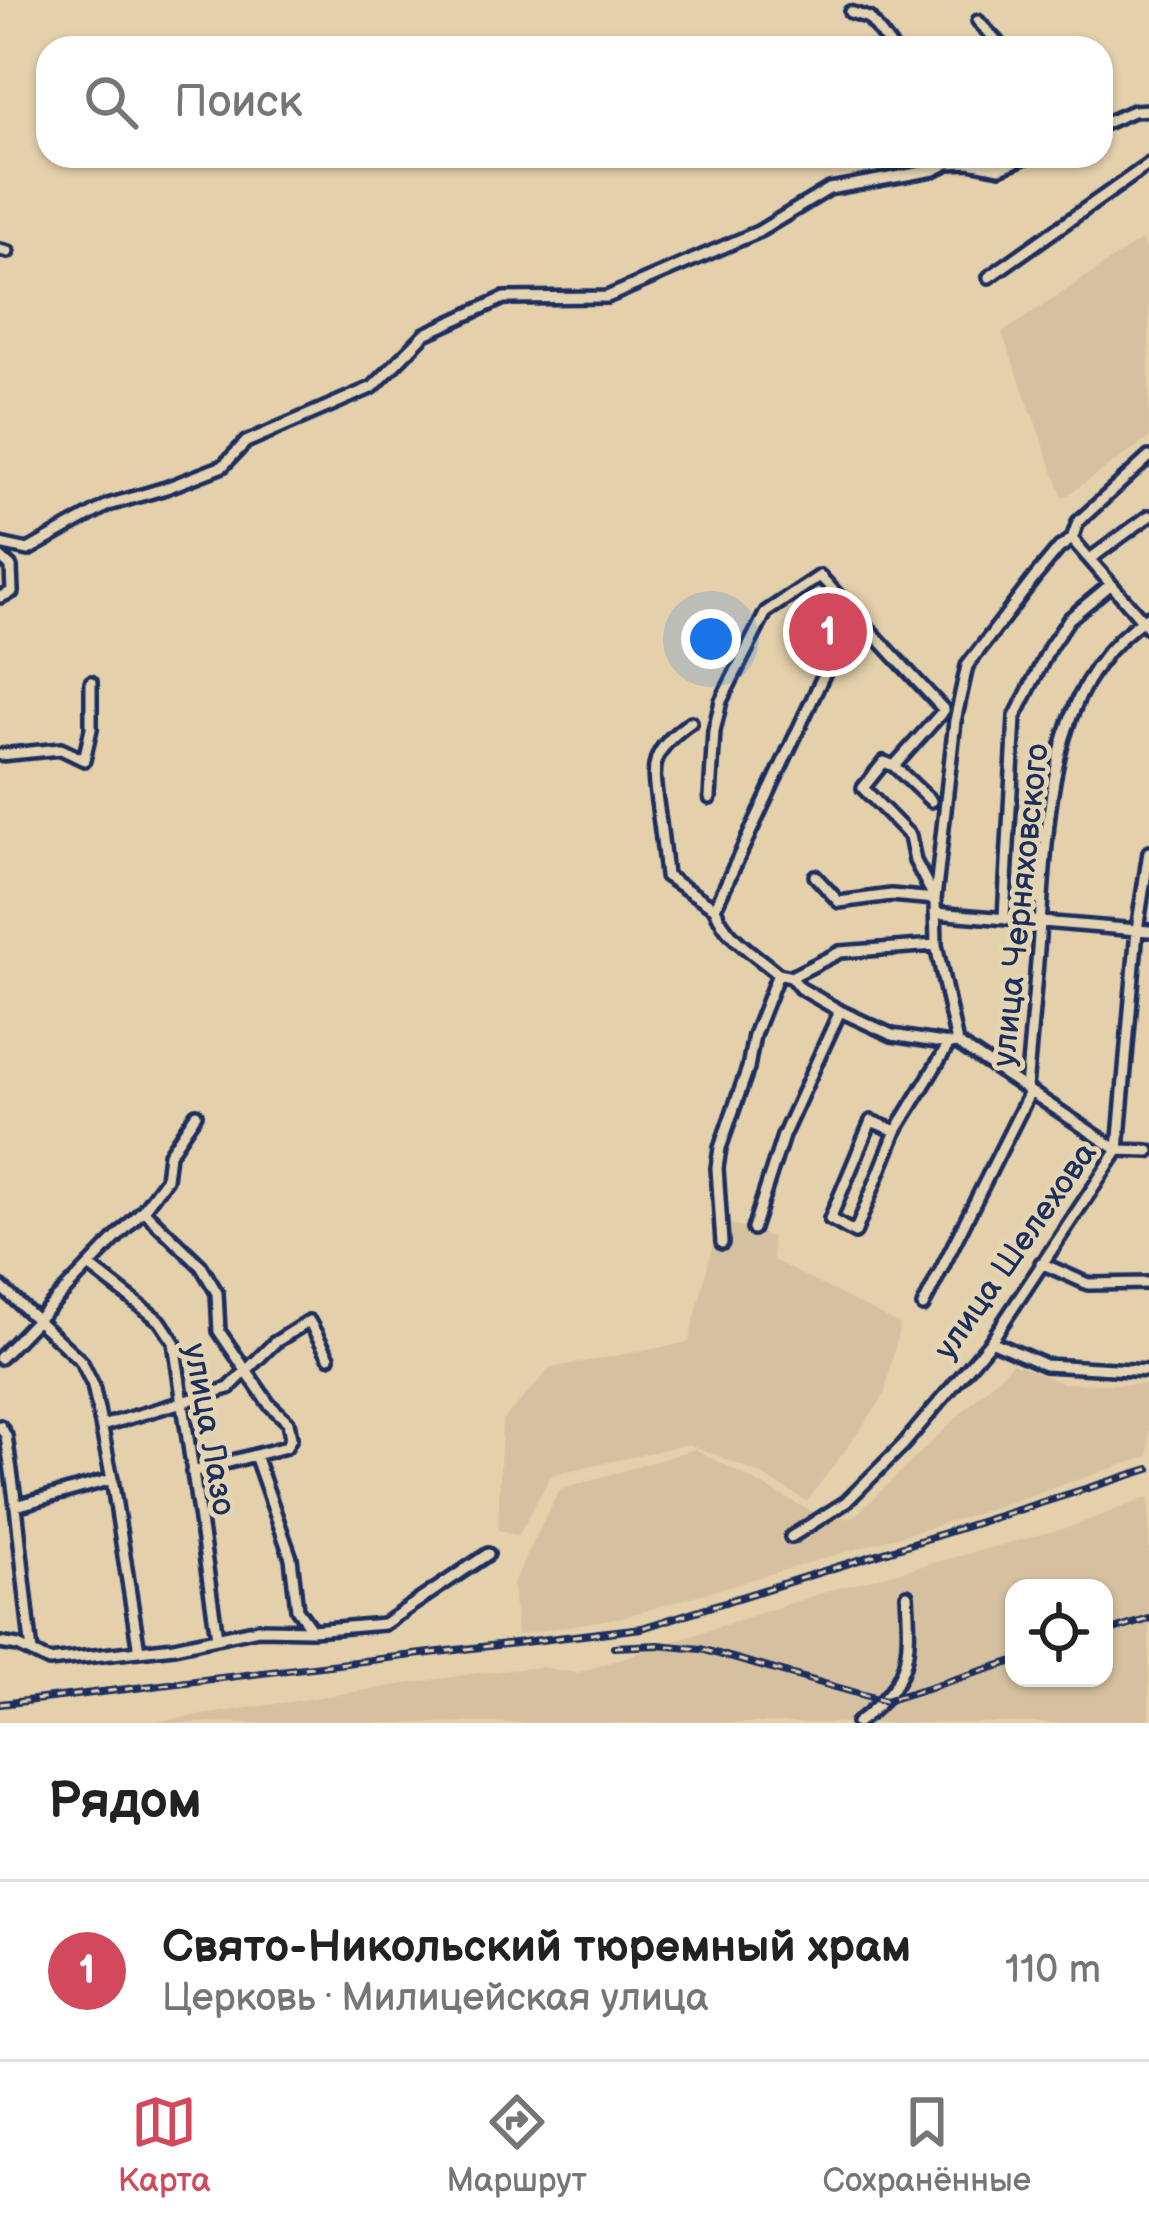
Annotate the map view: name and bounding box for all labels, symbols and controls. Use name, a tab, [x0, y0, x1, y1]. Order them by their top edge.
search box	[36, 36, 1113, 168]
icon: search	[78, 69, 144, 135]
text: Поиск	[174, 75, 302, 130]
pin: 1	[789, 587, 867, 677]
your location	[681, 609, 741, 669]
street label: улица Черняховского	[984, 742, 1058, 1069]
street label: улица Шелехова	[926, 1135, 1106, 1368]
street label: улица Лазо	[174, 1340, 244, 1518]
map controls	[1005, 1579, 1113, 1687]
button: locate	[1005, 1579, 1113, 1687]
text: Рядом	[48, 1771, 202, 1832]
text: Свято-Никольский тюремный храм	[162, 1920, 911, 1975]
text: 1	[79, 1947, 95, 1994]
text: 110 m	[1005, 1947, 1101, 1994]
text: Церковь · Милицейская улица	[162, 1975, 709, 2022]
tab: Карта	[118, 2089, 211, 2201]
tab: Маршрут	[447, 2089, 587, 2201]
tab: Сохранённые	[823, 2089, 1031, 2201]

